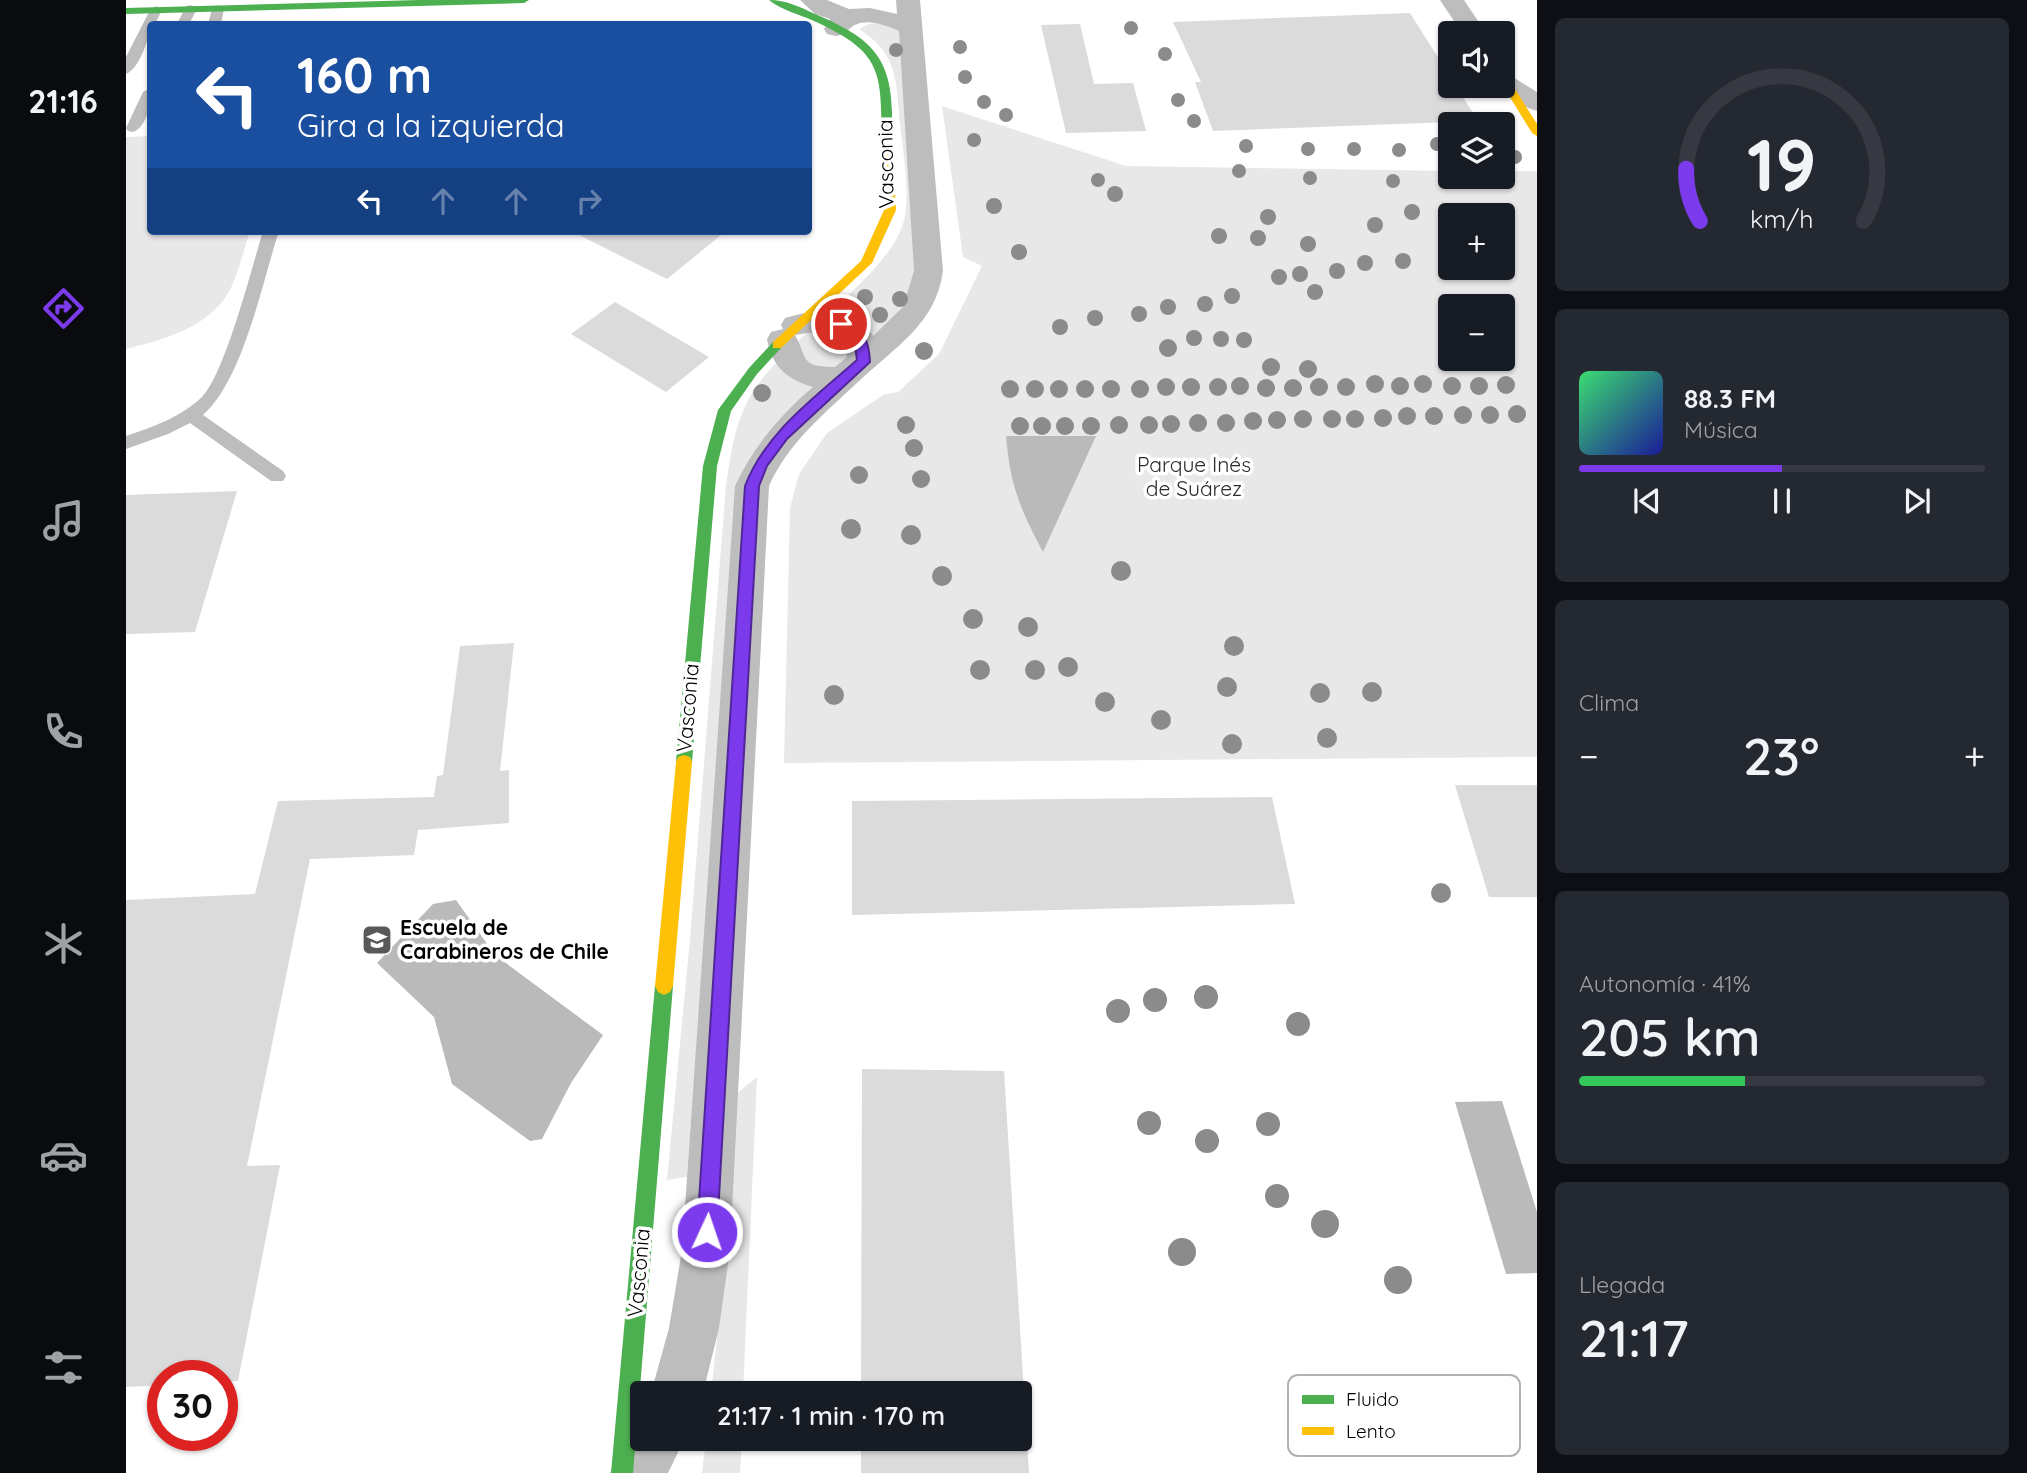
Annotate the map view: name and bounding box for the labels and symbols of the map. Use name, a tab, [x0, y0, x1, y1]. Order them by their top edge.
street label: Vasconia	[871, 119, 899, 209]
pin	[811, 294, 871, 354]
park label: Parque Inés de Suárez	[1137, 451, 1251, 501]
street label: Vasconia	[670, 662, 704, 753]
place label: Escuela de Carabineros de Chile	[400, 914, 609, 964]
school or university icon: Escuela de Carabineros de Chile	[360, 923, 394, 957]
position arrow	[670, 1195, 744, 1269]
street label: Vasconia	[621, 1227, 655, 1318]
speed limit sign: 30	[147, 1360, 238, 1451]
legend	[1288, 1375, 1520, 1456]
text: Fluido	[1346, 1387, 1399, 1411]
text: Lento	[1346, 1419, 1396, 1443]

